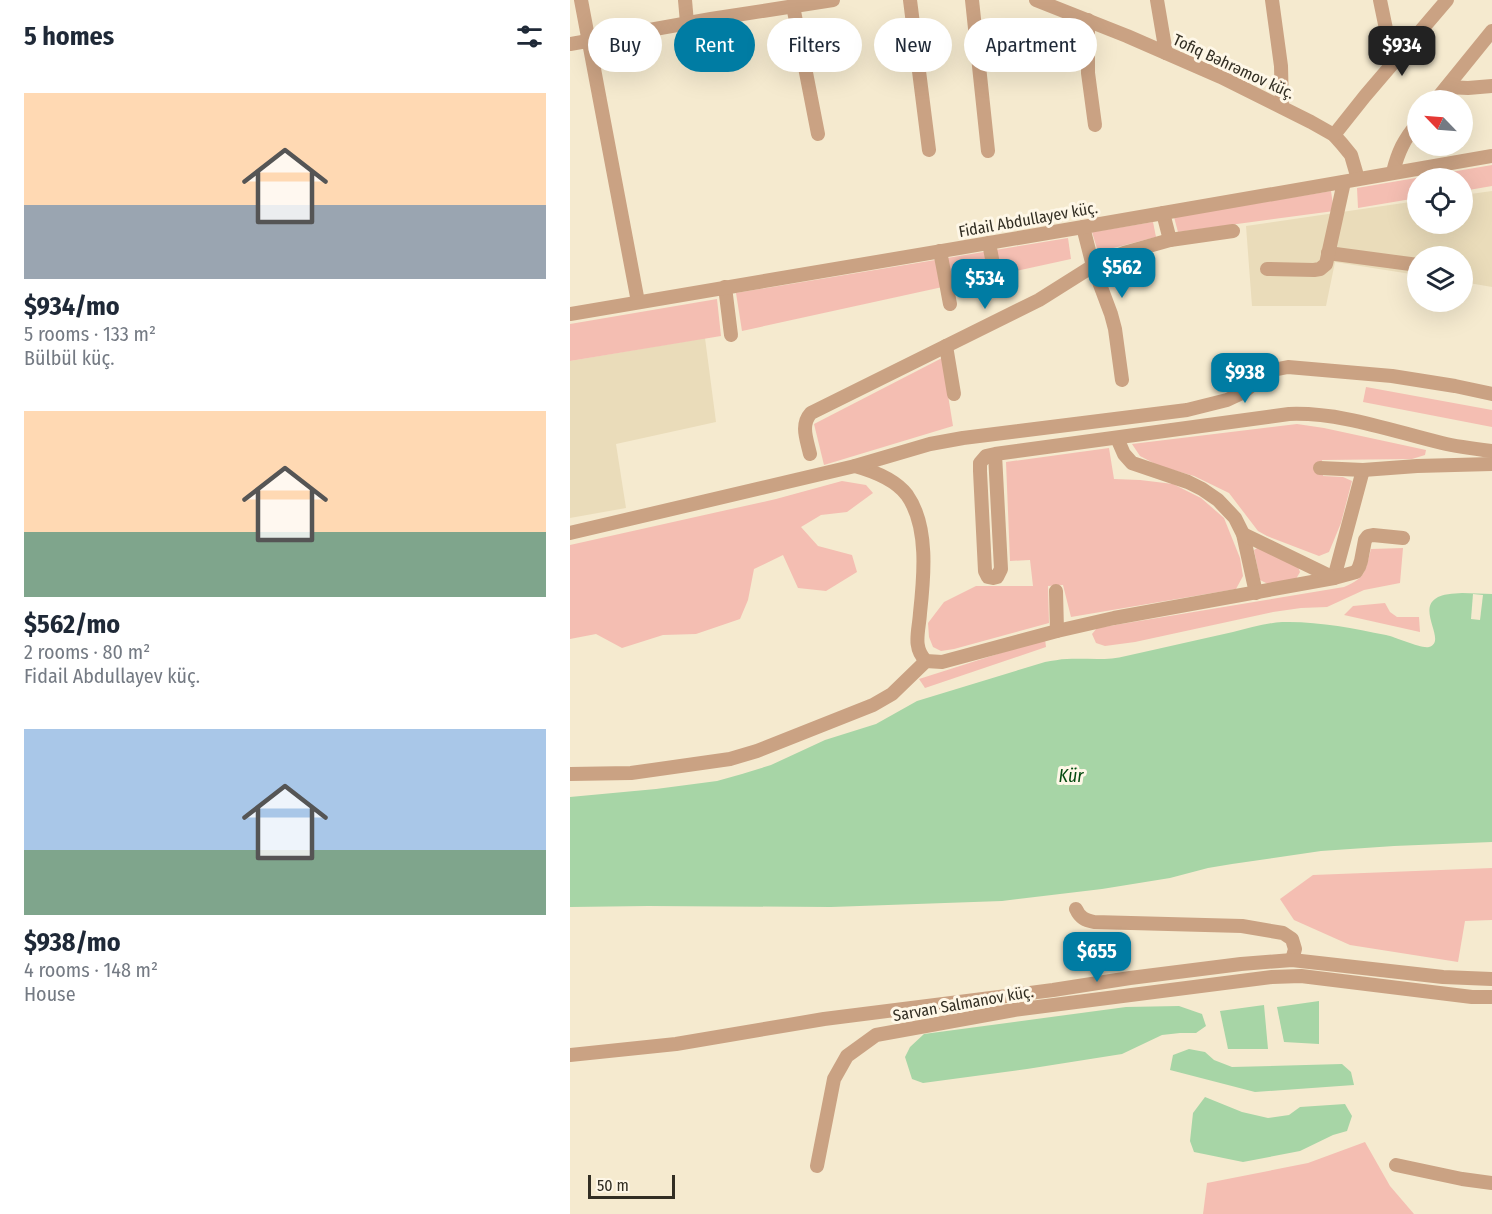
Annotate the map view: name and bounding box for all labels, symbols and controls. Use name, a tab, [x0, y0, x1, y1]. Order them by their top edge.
chip: Buy	[588, 18, 662, 72]
chip: Rent	[674, 18, 755, 72]
chip: Filters	[767, 18, 862, 72]
chip: New	[874, 18, 952, 72]
chip: Apartment	[964, 18, 1097, 72]
icon: filters	[513, 20, 546, 53]
text: 5 homes	[24, 21, 114, 52]
pin: $934	[1366, 26, 1438, 77]
street label: Tofiq Bəhrəmov küç.	[1170, 30, 1297, 103]
text: $934	[1382, 33, 1422, 57]
north arrow	[1407, 90, 1473, 156]
map controls	[1407, 90, 1473, 312]
icon: home	[231, 132, 339, 240]
button: locate	[1407, 168, 1473, 234]
street label: Fidail Abdullayev küç.	[957, 198, 1099, 241]
button: layers	[1407, 246, 1473, 312]
pin: $562	[1086, 248, 1158, 299]
text: $562	[1102, 255, 1142, 279]
pin: $534	[949, 259, 1021, 310]
text: $534	[965, 266, 1005, 290]
text: $934/mo	[24, 291, 120, 322]
text: 5 rooms · 133 m²	[24, 322, 156, 346]
text: Bülbül küç.	[24, 346, 114, 370]
pin: $938	[1209, 353, 1281, 404]
text: $938	[1225, 360, 1265, 384]
icon: home	[231, 450, 339, 558]
text: $562/mo	[24, 609, 120, 640]
text: 2 rooms · 80 m²	[24, 640, 150, 664]
text: Fidail Abdullayev küç.	[24, 664, 200, 688]
water label: Kür	[1059, 765, 1084, 787]
icon: home	[231, 768, 339, 876]
text: $938/mo	[24, 927, 121, 958]
pin: $655	[1061, 932, 1133, 983]
text: $655	[1077, 939, 1117, 963]
text: 4 rooms · 148 m²	[24, 958, 158, 982]
text: House	[24, 982, 76, 1006]
street label: Sarvan Salmanov küç.	[891, 982, 1035, 1025]
scale bar	[588, 1172, 675, 1200]
text: 50 m	[597, 1176, 629, 1195]

